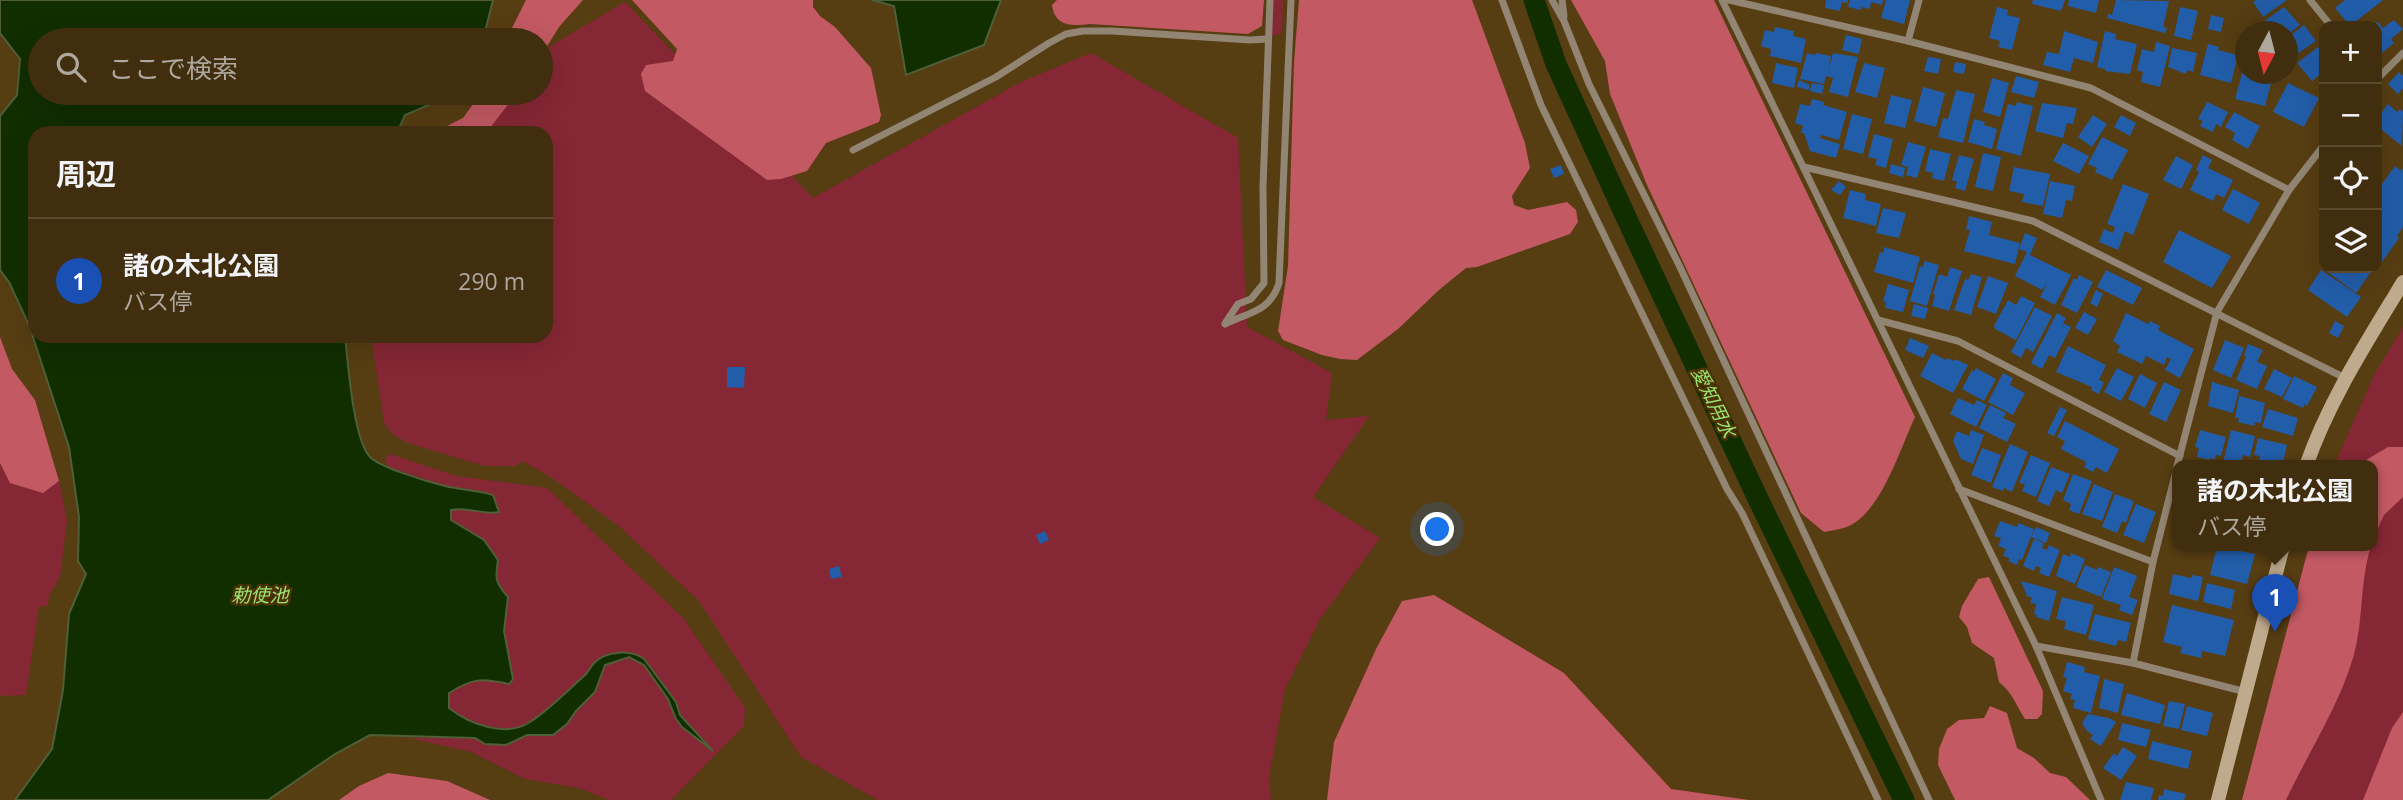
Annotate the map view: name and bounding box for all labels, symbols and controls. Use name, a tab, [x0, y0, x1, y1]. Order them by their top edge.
north arrow	[2235, 21, 2298, 84]
map controls	[2319, 21, 2382, 273]
button: +	[2319, 21, 2382, 84]
search box	[28, 28, 553, 105]
icon: search	[52, 48, 90, 86]
text: ここで検索	[108, 50, 238, 86]
button: −	[2319, 84, 2382, 147]
button: locate	[2319, 147, 2382, 210]
text: 周辺	[56, 153, 116, 194]
button: layers	[2319, 210, 2382, 273]
text: 諸の木北公園	[123, 247, 279, 283]
text: 1	[72, 265, 86, 297]
text: 290 m	[458, 265, 525, 297]
text: バス停	[123, 285, 192, 317]
water label: 愛知用水	[1686, 362, 1743, 444]
popup	[2172, 460, 2378, 551]
text: 諸の木北公園	[2197, 472, 2353, 508]
text: バス停	[2197, 510, 2266, 542]
your location	[1420, 512, 1454, 546]
pin: 1	[2252, 574, 2298, 632]
water label: 勅使池	[231, 582, 290, 608]

